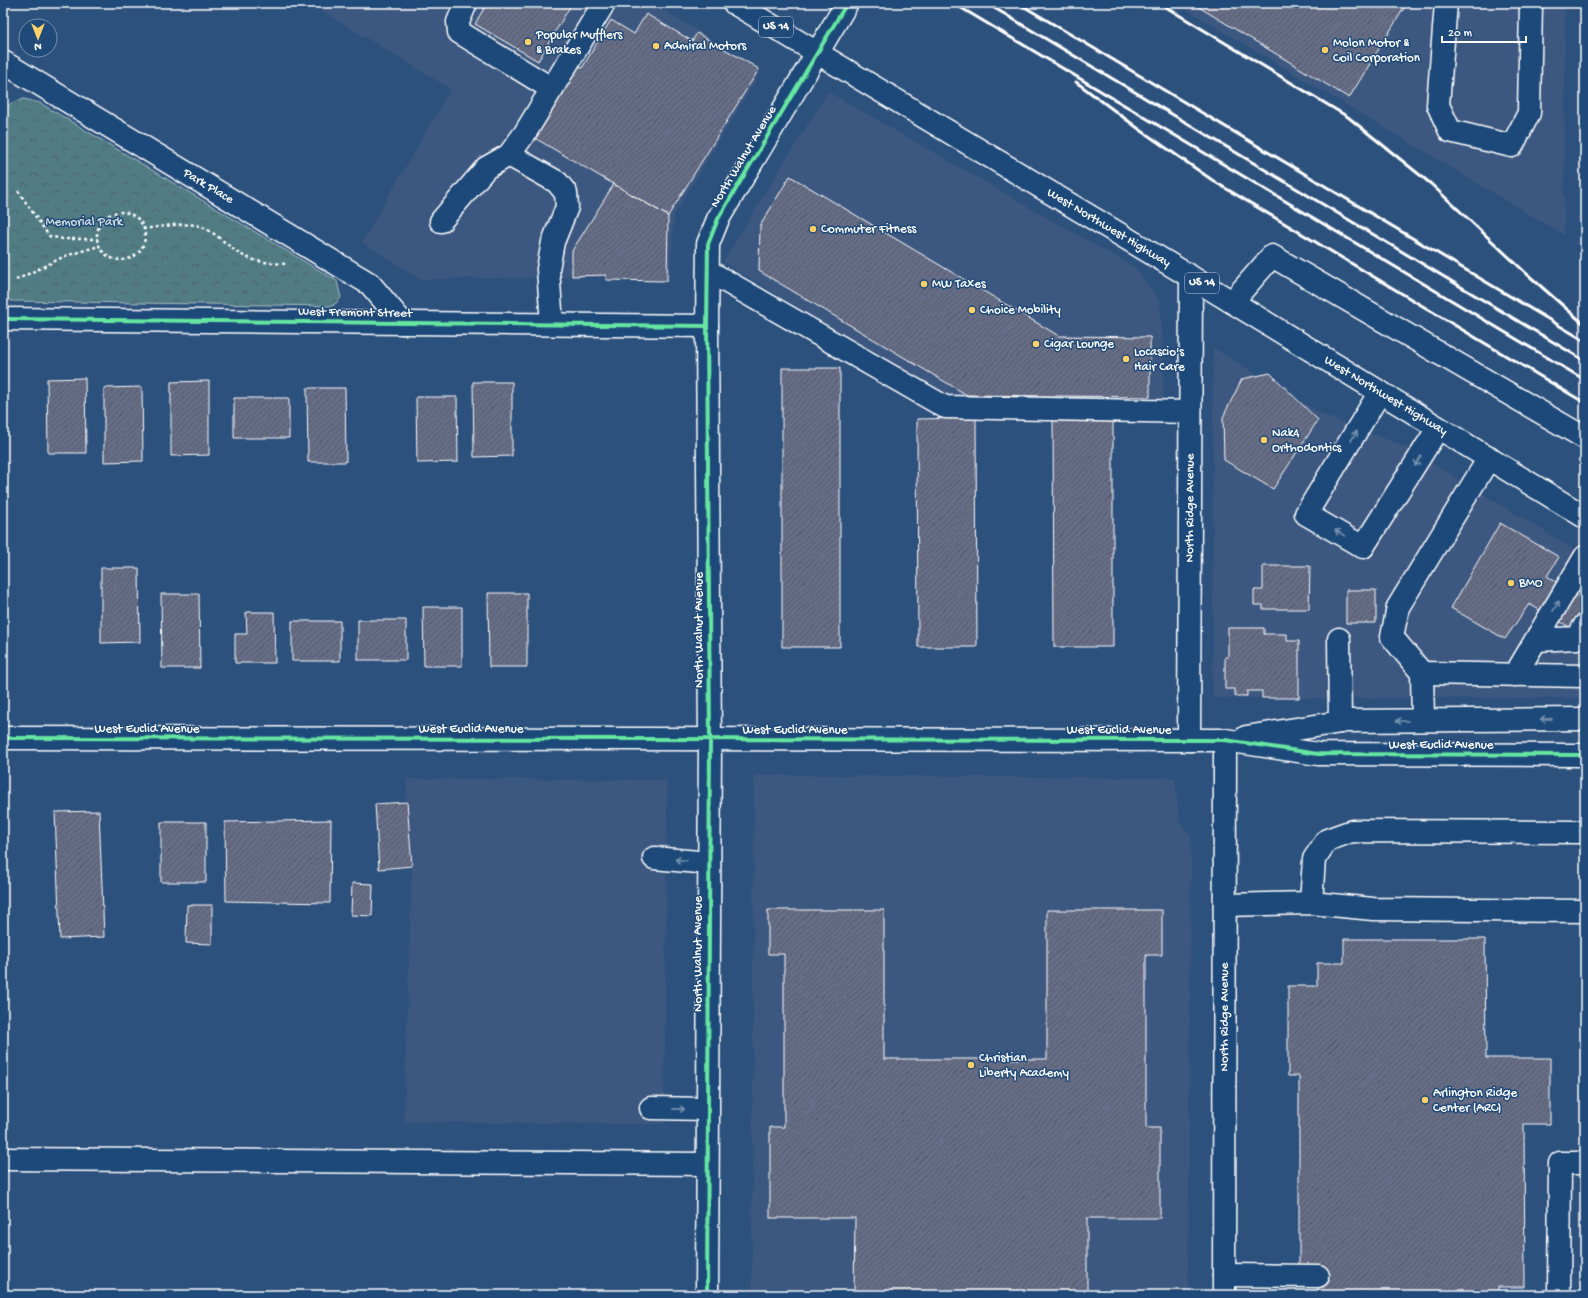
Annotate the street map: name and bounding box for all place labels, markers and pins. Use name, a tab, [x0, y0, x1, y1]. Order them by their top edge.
place label: Popular Mufflers & Brakes	[535, 28, 623, 58]
place label: Molon Motor & Coil Corporation	[1333, 36, 1421, 66]
marker: Popular Mufflers & Brakes	[523, 37, 533, 47]
place label: Admiral Motors	[664, 39, 748, 54]
marker: Admiral Motors	[651, 41, 661, 51]
marker: Molon Motor & Coil Corporation	[1320, 45, 1330, 55]
place label: Commuter Fitness	[821, 222, 918, 237]
marker: Commuter Fitness	[808, 224, 818, 234]
place label: MW Taxes	[932, 277, 987, 292]
marker: MW Taxes	[919, 279, 929, 289]
place label: Choice Mobility	[980, 303, 1061, 318]
marker: Choice Mobility	[967, 305, 977, 315]
place label: Cigar Lounge	[1044, 337, 1114, 352]
marker: Cigar Lounge	[1031, 339, 1041, 349]
place label: Locascio's Hair Care	[1134, 345, 1185, 375]
marker: Locascio's Hair Care	[1121, 354, 1131, 364]
place label: Nak4 Orthodontics	[1272, 426, 1343, 456]
marker: Nak4 Orthodontics	[1259, 435, 1269, 445]
place label: BMO	[1518, 576, 1543, 591]
marker: BMO	[1506, 578, 1516, 588]
place label: Christian Liberty Academy	[979, 1051, 1069, 1081]
marker: Christian Liberty Academy	[966, 1060, 976, 1070]
place label: Arlington Ridge Center (ARC)	[1433, 1086, 1517, 1116]
marker: Arlington Ridge Center (ARC)	[1420, 1095, 1430, 1105]

